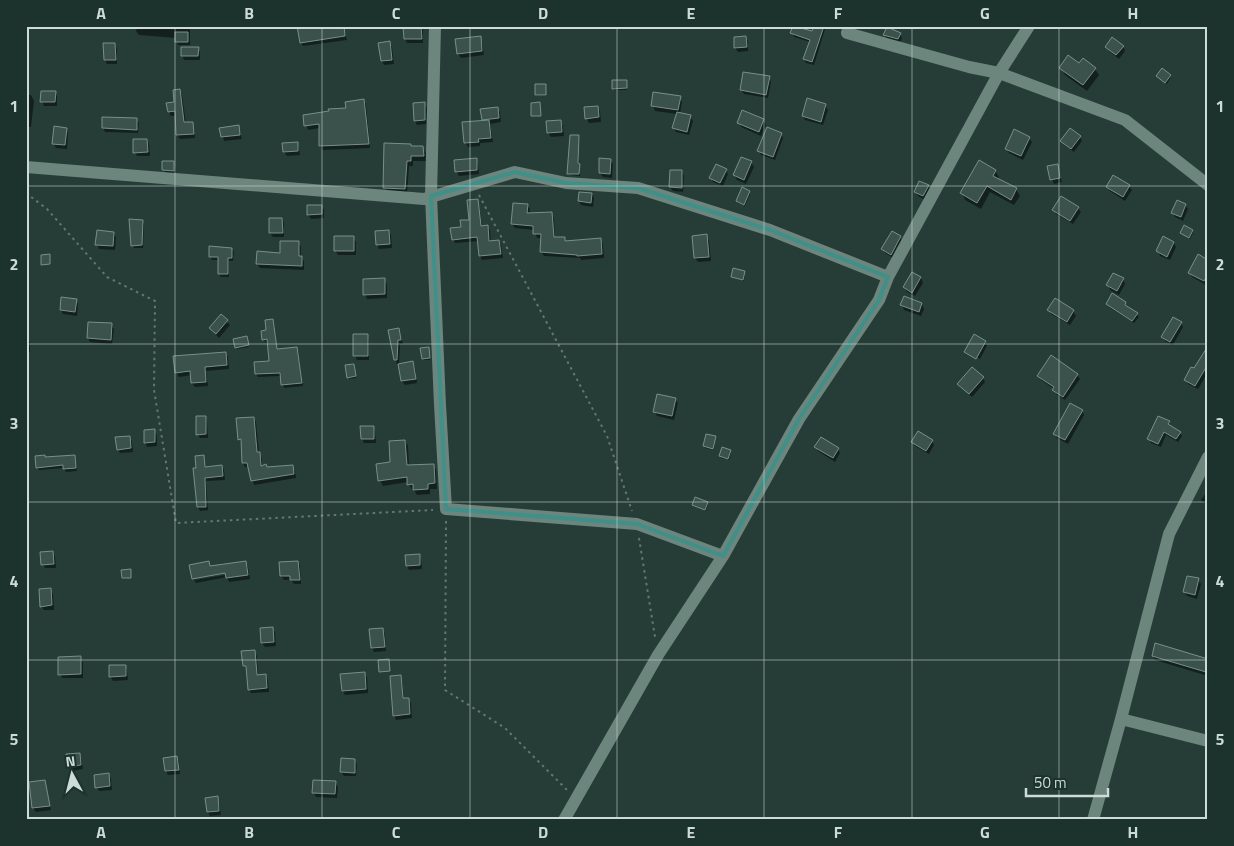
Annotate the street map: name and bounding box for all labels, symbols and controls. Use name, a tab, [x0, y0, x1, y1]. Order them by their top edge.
text: A	[96, 1, 106, 25]
text: B	[244, 1, 254, 25]
text: C	[392, 1, 401, 25]
text: D	[538, 1, 548, 25]
text: E	[687, 1, 696, 25]
text: F	[834, 1, 843, 25]
text: G	[980, 1, 990, 25]
text: H	[1128, 1, 1138, 25]
text: 1	[10, 94, 18, 118]
text: 1	[1216, 94, 1224, 118]
text: 2	[10, 252, 18, 276]
text: 2	[1216, 252, 1224, 276]
text: 3	[10, 411, 18, 435]
text: 3	[1216, 411, 1224, 435]
text: 4	[10, 569, 19, 593]
text: 4	[1216, 569, 1225, 593]
text: 5	[10, 727, 19, 751]
text: 5	[1216, 727, 1225, 751]
north arrow	[48, 748, 98, 798]
text: N	[64, 750, 76, 772]
scale bar	[1026, 766, 1109, 798]
text: 50 m	[1034, 771, 1067, 794]
text: A	[96, 820, 106, 844]
text: B	[244, 820, 254, 844]
text: C	[392, 820, 401, 844]
text: D	[538, 820, 548, 844]
text: E	[687, 820, 696, 844]
text: F	[834, 820, 843, 844]
text: G	[980, 820, 990, 844]
text: H	[1128, 820, 1138, 844]

